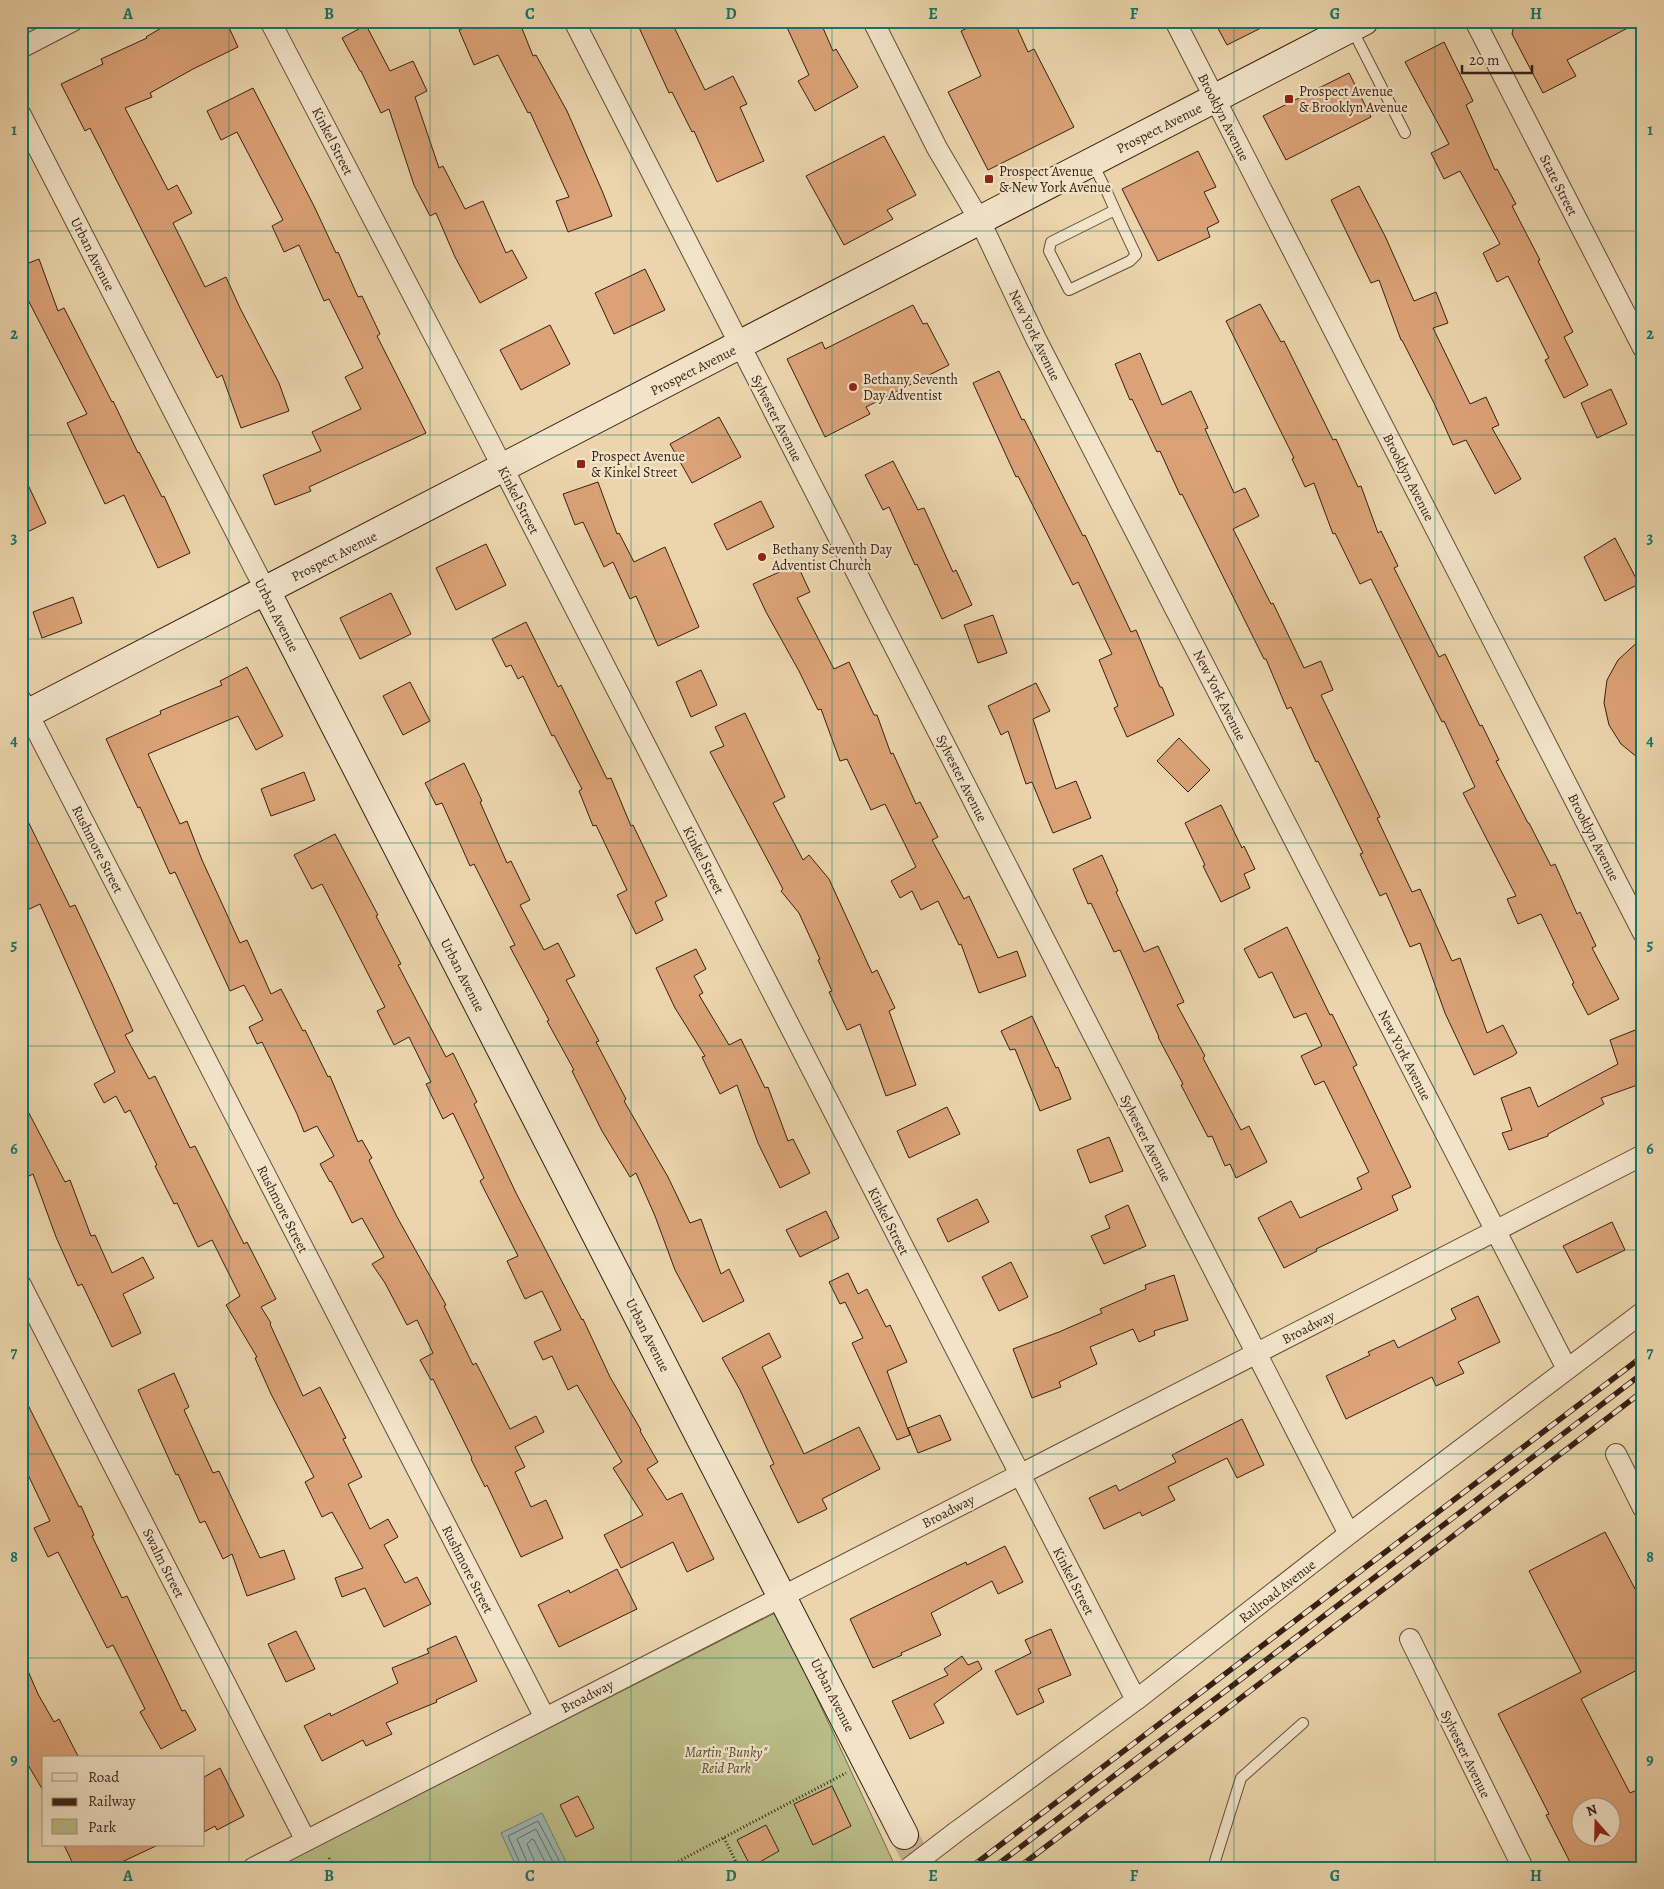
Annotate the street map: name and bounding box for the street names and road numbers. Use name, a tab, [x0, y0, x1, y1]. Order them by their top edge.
street label: Brooklyn Avenue	[1193, 70, 1254, 164]
street label: Prospect Avenue	[1113, 99, 1205, 158]
street label: Kinkel Street	[307, 104, 358, 179]
street label: State Street	[1535, 151, 1582, 220]
street label: Urban Avenue	[66, 214, 119, 294]
street label: New York Avenue	[1004, 286, 1065, 384]
street label: Prospect Avenue	[647, 341, 739, 400]
street label: Sylvester Avenue	[746, 371, 807, 465]
street label: Brooklyn Avenue	[1378, 430, 1439, 524]
street label: Kinkel Street	[493, 463, 544, 538]
street label: Prospect Avenue	[288, 527, 380, 586]
street label: Urban Avenue	[250, 575, 303, 655]
street label: New York Avenue	[1189, 647, 1251, 744]
street label: Sylvester Avenue	[931, 731, 992, 825]
street label: Brooklyn Avenue	[1563, 790, 1624, 884]
street label: Rushmore Street	[67, 802, 128, 897]
street label: Kinkel Street	[678, 823, 729, 898]
street label: Urban Avenue	[436, 935, 489, 1015]
street label: New York Avenue	[1374, 1007, 1436, 1104]
street label: Sylvester Avenue	[1115, 1091, 1176, 1185]
street label: Rushmore Street	[252, 1162, 313, 1257]
street label: Kinkel Street	[863, 1184, 914, 1259]
street label: Urban Avenue	[621, 1295, 674, 1375]
street label: Broadway	[1279, 1306, 1338, 1349]
street label: Broadway	[919, 1490, 978, 1533]
street label: Rushmore Street	[437, 1522, 498, 1617]
street label: Swalm Street	[138, 1525, 189, 1602]
street label: Kinkel Street	[1048, 1544, 1099, 1619]
street label: Railroad Avenue	[1235, 1555, 1320, 1627]
street label: Urban Avenue	[806, 1655, 859, 1735]
street label: Broadway	[558, 1675, 617, 1718]
street label: Sylvester Avenue	[1436, 1707, 1495, 1801]

